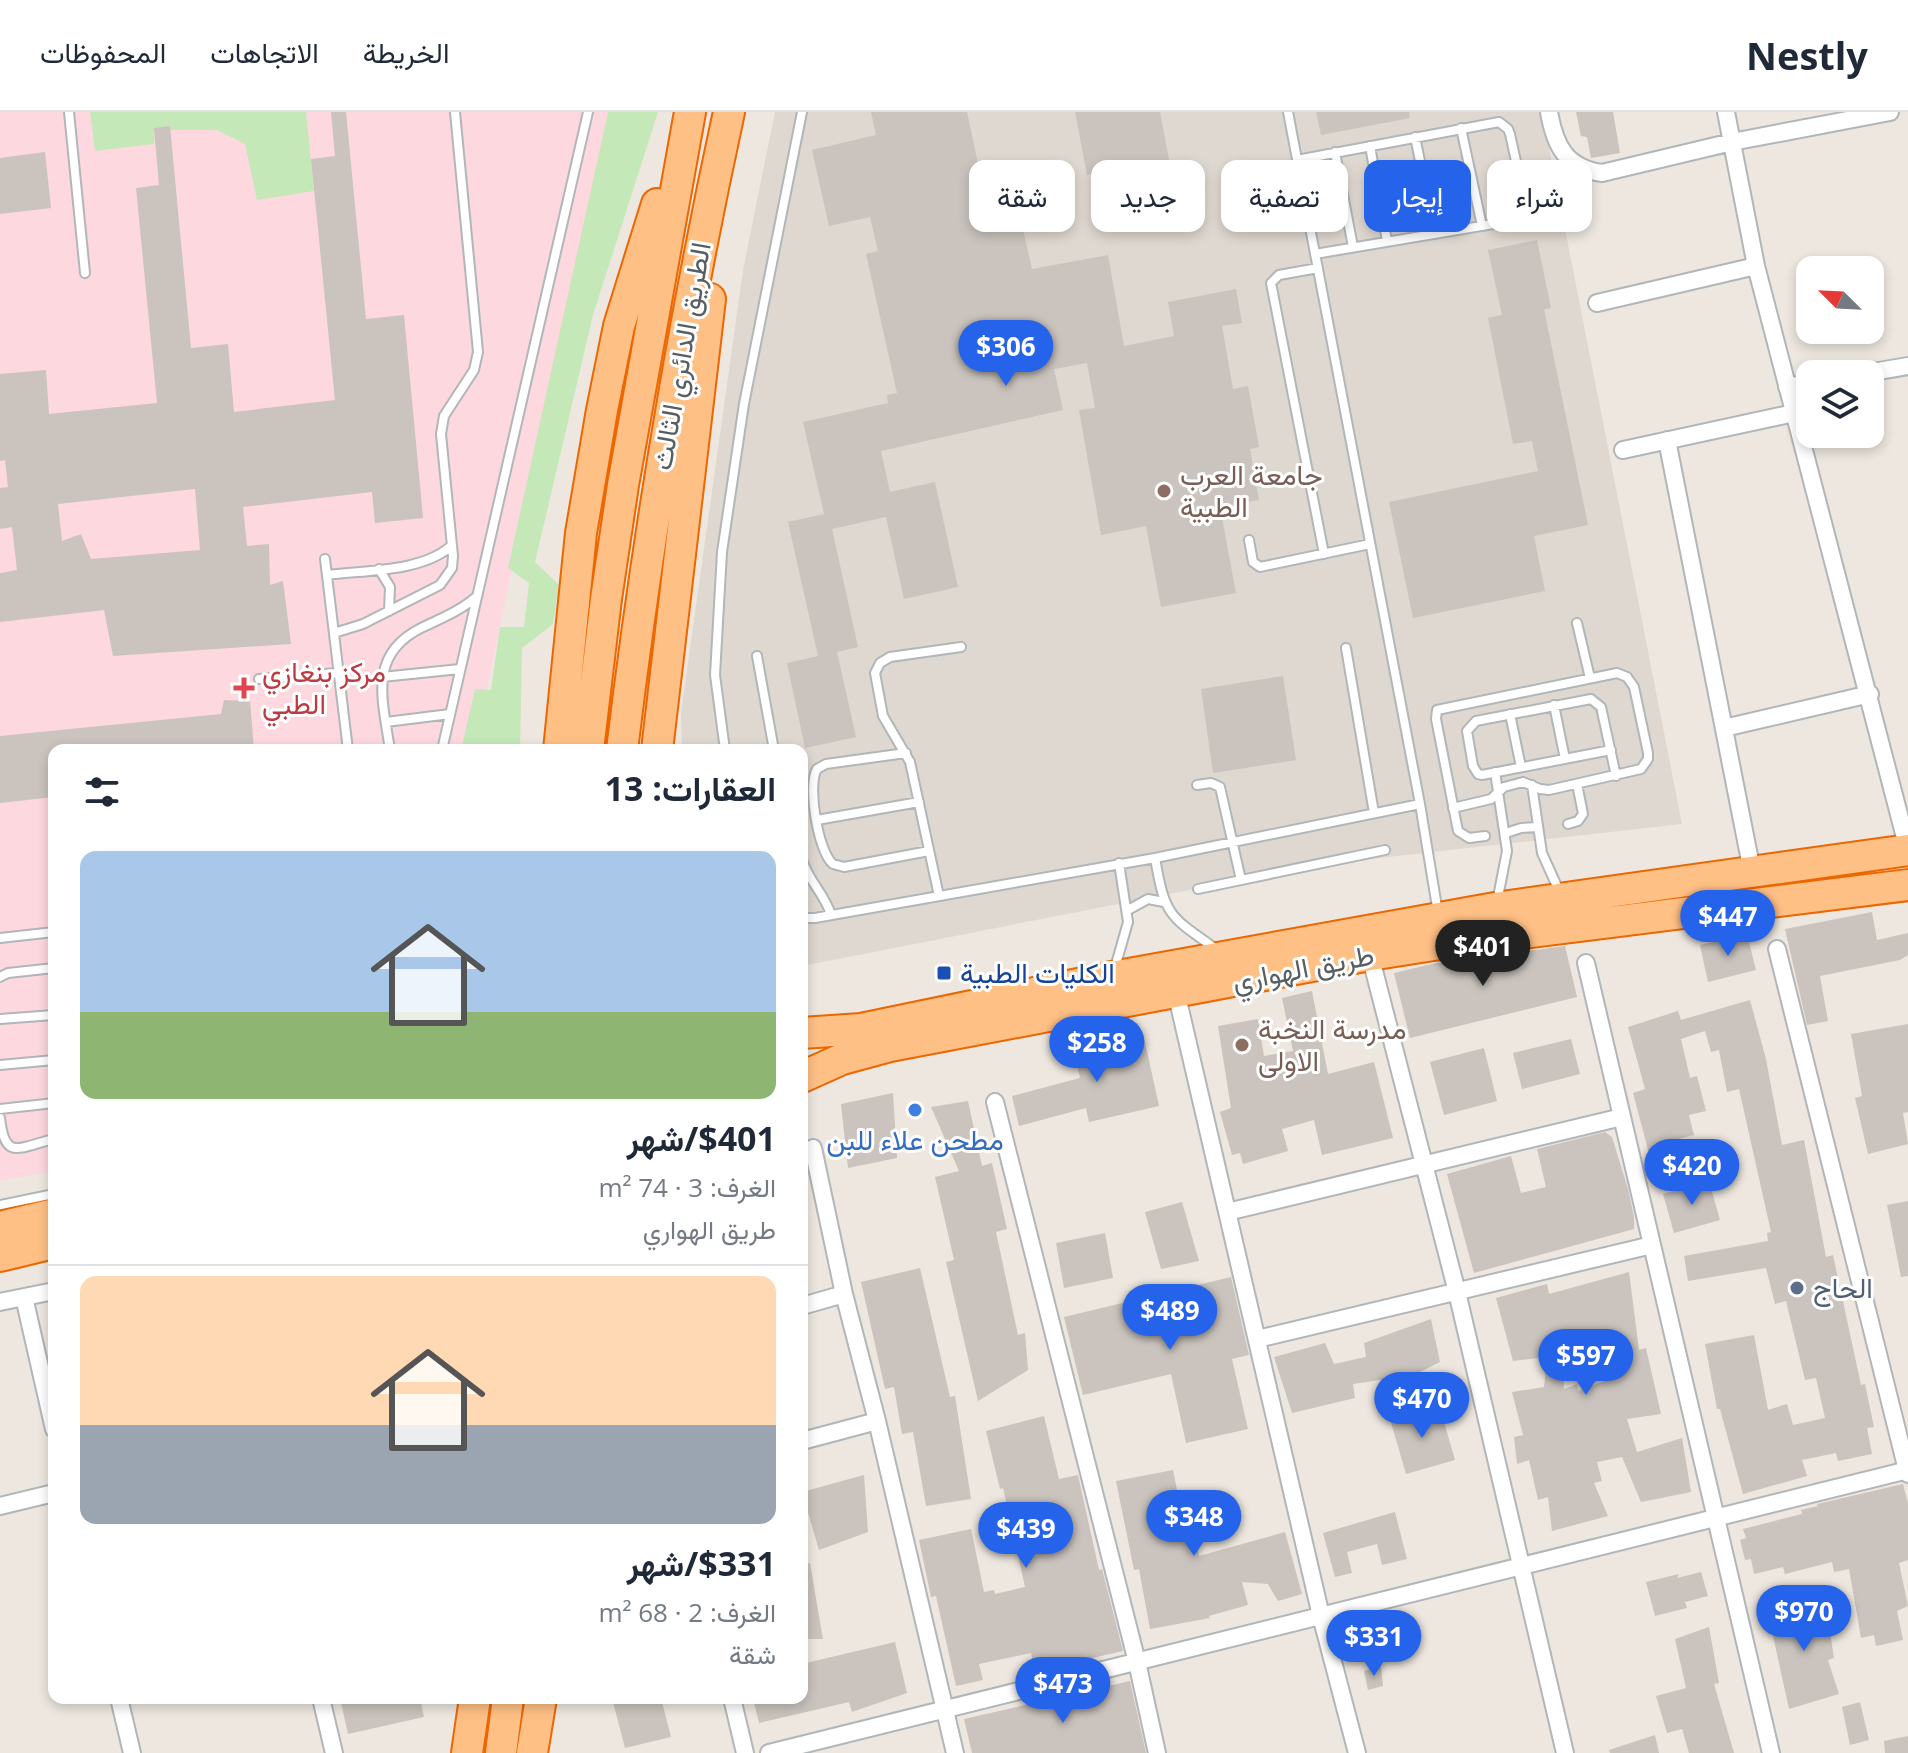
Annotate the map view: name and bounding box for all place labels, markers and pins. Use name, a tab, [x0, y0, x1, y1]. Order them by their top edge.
pin: $306	[959, 320, 1053, 388]
place label: جامعة العرب الطبية	[1180, 455, 1323, 525]
marker: جامعة العرب الطبية	[1155, 482, 1173, 500]
place label: مركز بنغازي الطبي	[262, 652, 386, 727]
marker: مركز بنغازي الطبي	[233, 677, 255, 699]
pin: $447	[1681, 890, 1775, 958]
pin: $401	[1436, 920, 1530, 988]
place label: الكليات الطبية	[960, 953, 1115, 991]
marker: الكليات الطبية	[935, 964, 953, 982]
place label: مدرسة النخبة الاولى	[1258, 1009, 1406, 1079]
pin: $258	[1050, 1016, 1144, 1084]
marker: مدرسة النخبة الاولى	[1233, 1036, 1251, 1054]
marker: مطحن علاء للبن	[906, 1101, 924, 1119]
place label: مطحن علاء للبن	[826, 1120, 1004, 1158]
pin: $420	[1645, 1139, 1739, 1207]
place label: الحاج	[1813, 1268, 1873, 1307]
marker: الحاج	[1788, 1279, 1806, 1297]
pin: $489	[1123, 1284, 1217, 1352]
pin: $597	[1539, 1329, 1633, 1397]
pin: $470	[1375, 1372, 1469, 1440]
pin: $348	[1147, 1490, 1241, 1558]
pin: $439	[979, 1502, 1073, 1570]
pin: $970	[1757, 1585, 1851, 1653]
pin: $331	[1327, 1610, 1421, 1678]
pin: $473	[1016, 1657, 1110, 1725]

